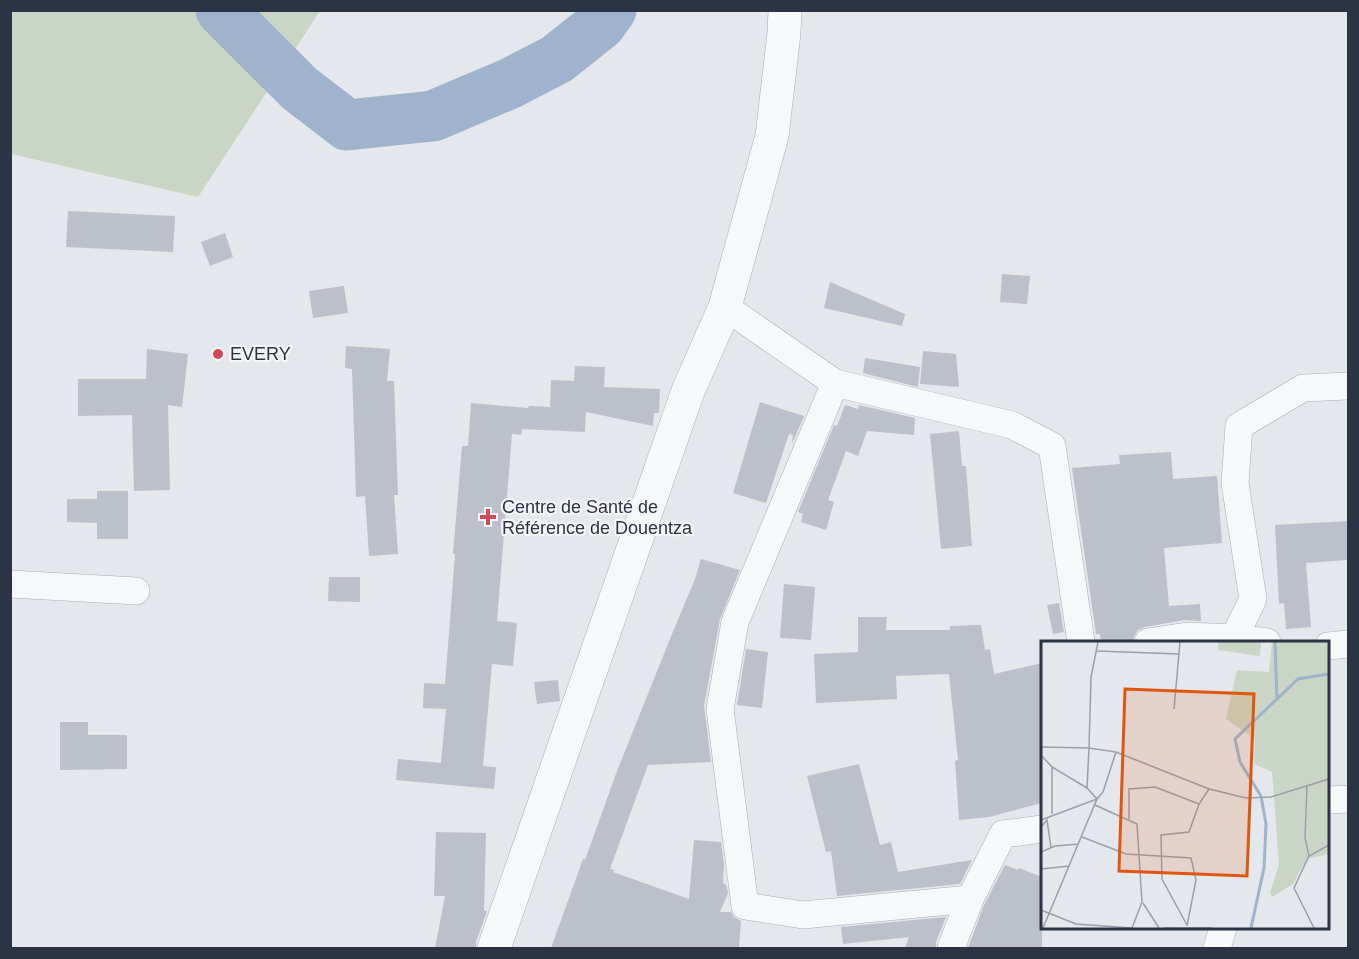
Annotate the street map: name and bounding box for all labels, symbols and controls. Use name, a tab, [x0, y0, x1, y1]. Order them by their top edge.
place label: EVERY	[230, 344, 291, 364]
marker: EVERY	[211, 347, 225, 361]
place label: Centre de Santé de Référence de Douentza	[502, 497, 693, 538]
marker: Centre de Santé de Référence de Douentza	[479, 508, 497, 526]
inset map	[1041, 641, 1329, 929]

